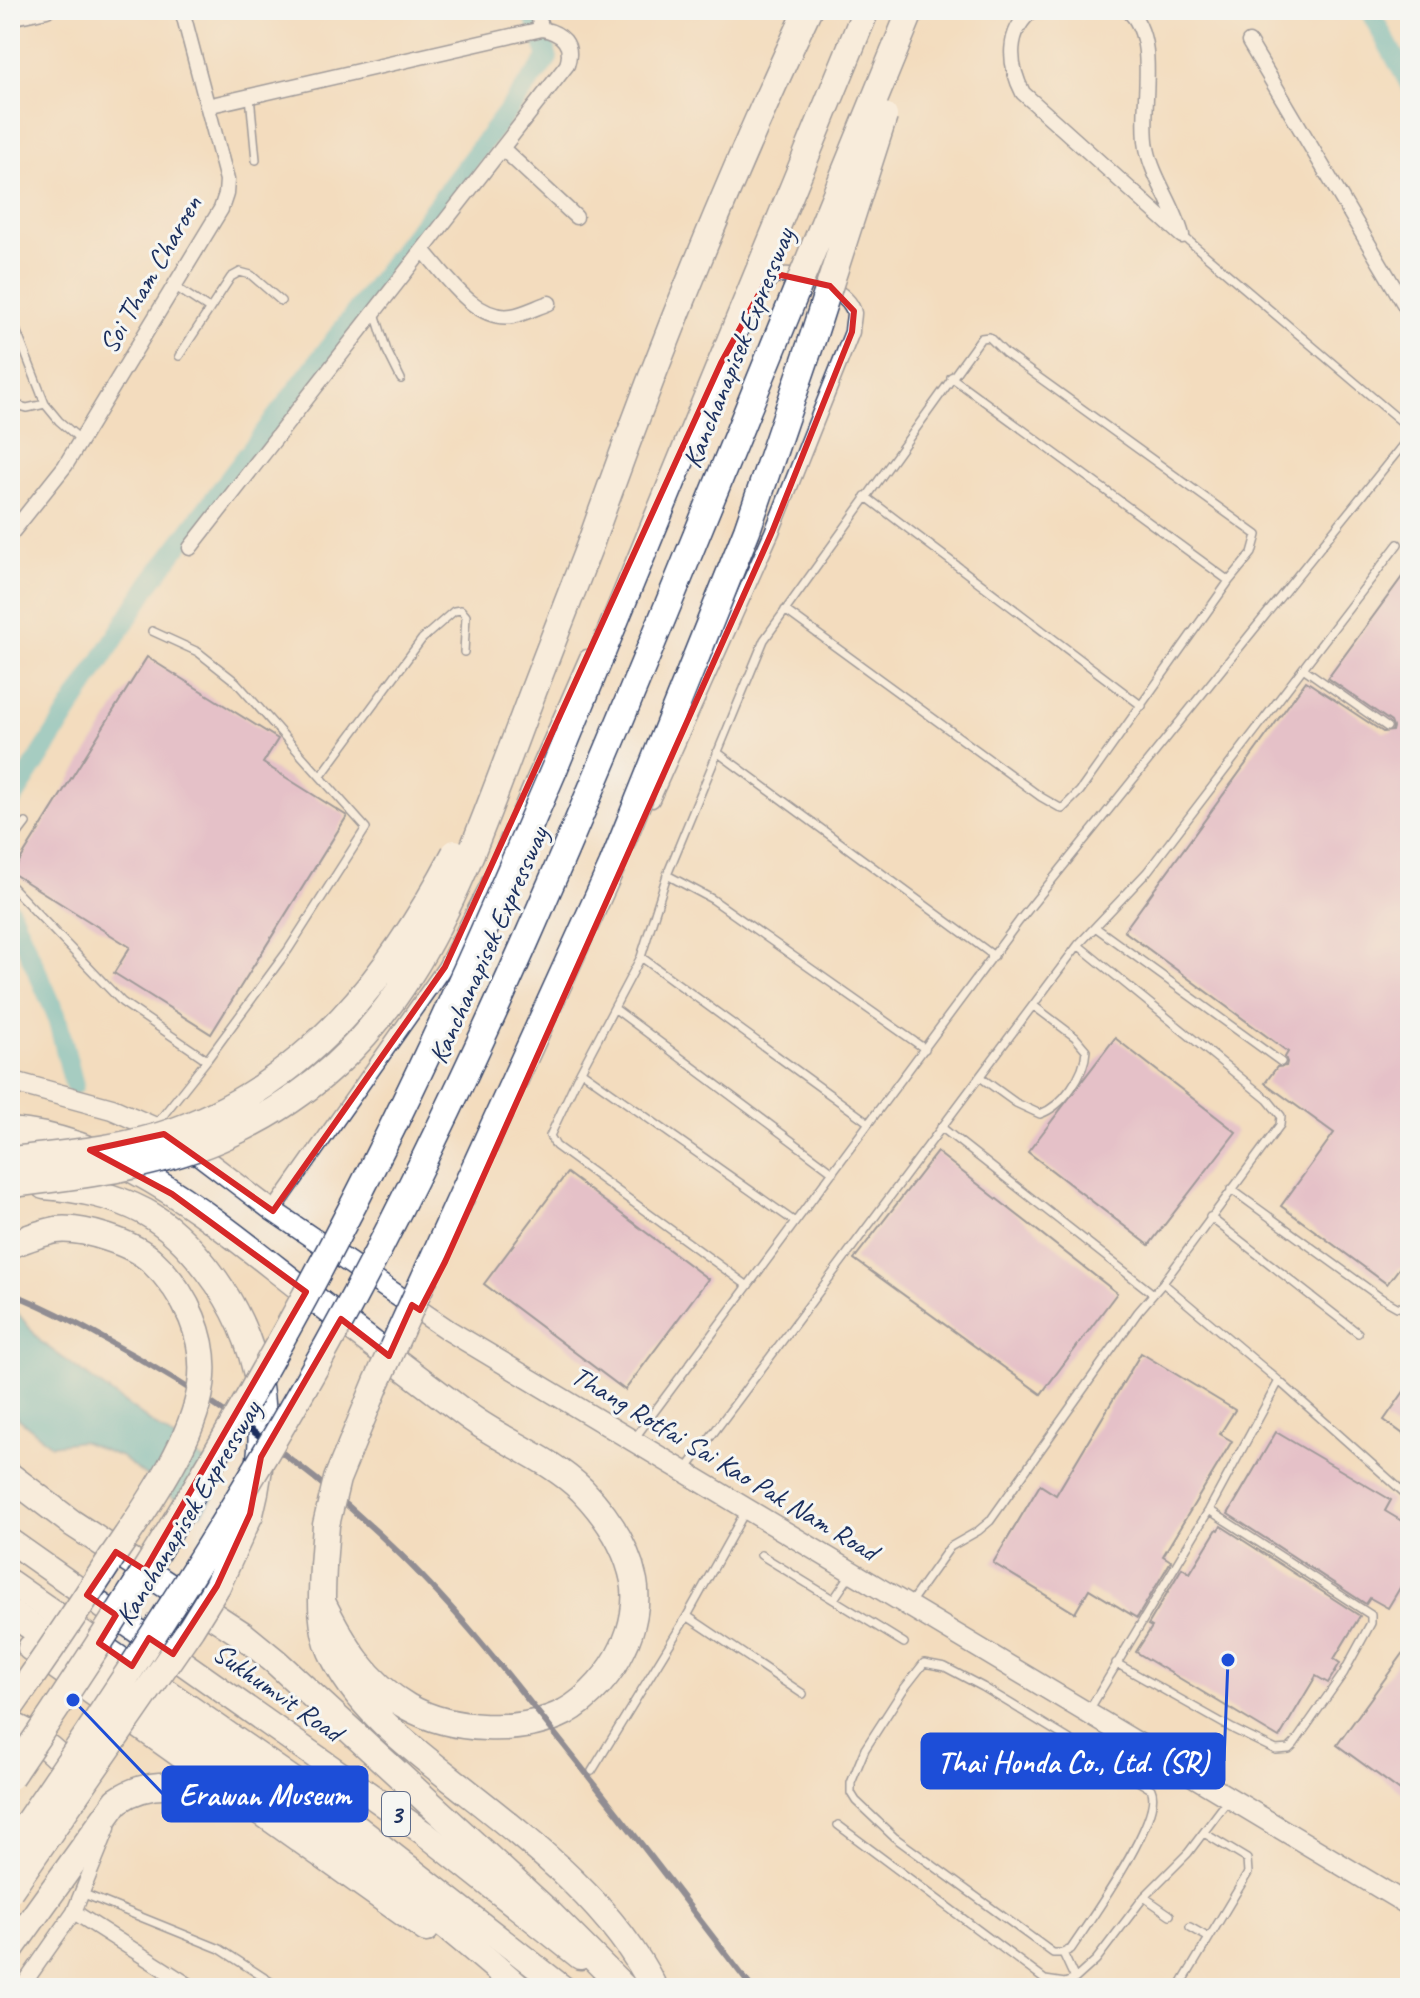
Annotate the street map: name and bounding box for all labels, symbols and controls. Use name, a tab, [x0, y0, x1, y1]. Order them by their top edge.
street label: Soi Tham Charoen	[91, 188, 209, 359]
street label: Kanchanapisek Expressway	[674, 221, 803, 473]
street label: Kanchanapisek Expressway	[420, 819, 557, 1069]
street label: Thang Rotfai Sai Kao Pak Nam Road	[565, 1358, 888, 1570]
street label: Kanchanapisek Expressway	[107, 1392, 270, 1632]
street label: Sukhumvit Road	[206, 1635, 353, 1752]
callout: Thai Honda Co., Ltd. (SR)	[922, 1734, 1224, 1788]
text: Thai Honda Co., Ltd. (SR)	[937, 1743, 1211, 1781]
callout: Erawan Museum	[163, 1767, 367, 1821]
text: Erawan Museum	[179, 1776, 353, 1814]
road number: 3	[382, 1792, 410, 1836]

